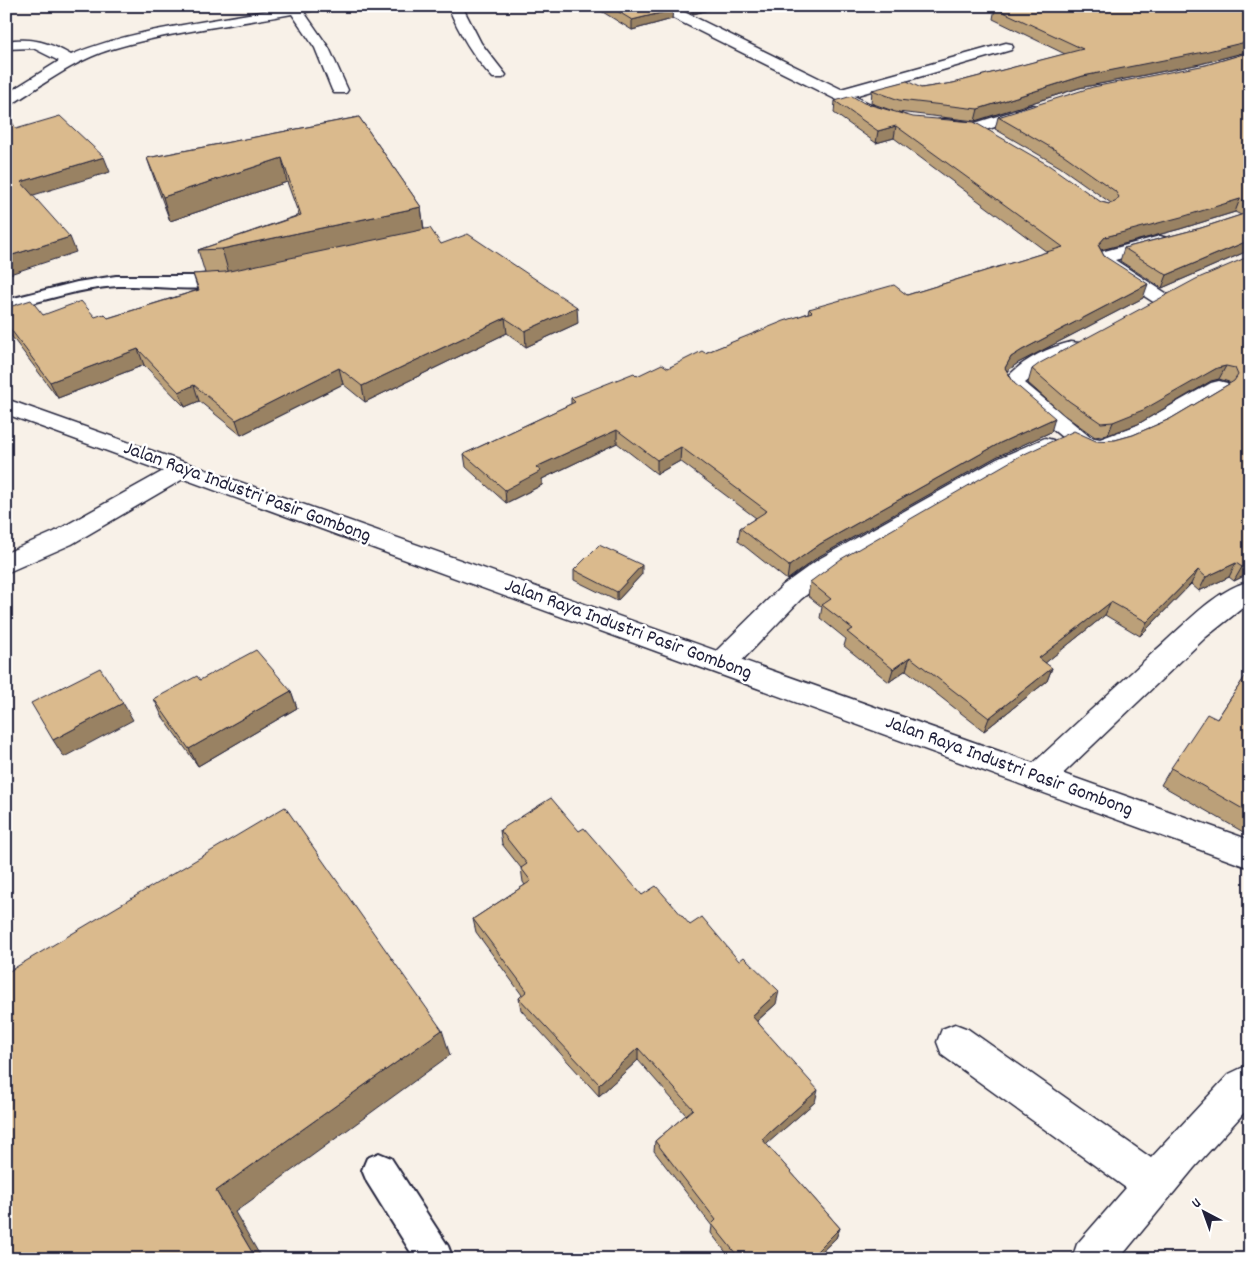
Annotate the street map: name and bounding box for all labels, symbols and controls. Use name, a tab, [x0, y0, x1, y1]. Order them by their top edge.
street label: Jalan Raya Industri Pasir Gombong	[119, 435, 375, 551]
street label: Jalan Raya Industri Pasir Gombong	[500, 572, 756, 688]
street label: Jalan Raya Industri Pasir Gombong	[881, 709, 1137, 825]
north arrow	[1178, 1188, 1228, 1238]
text: U	[1188, 1194, 1206, 1213]

